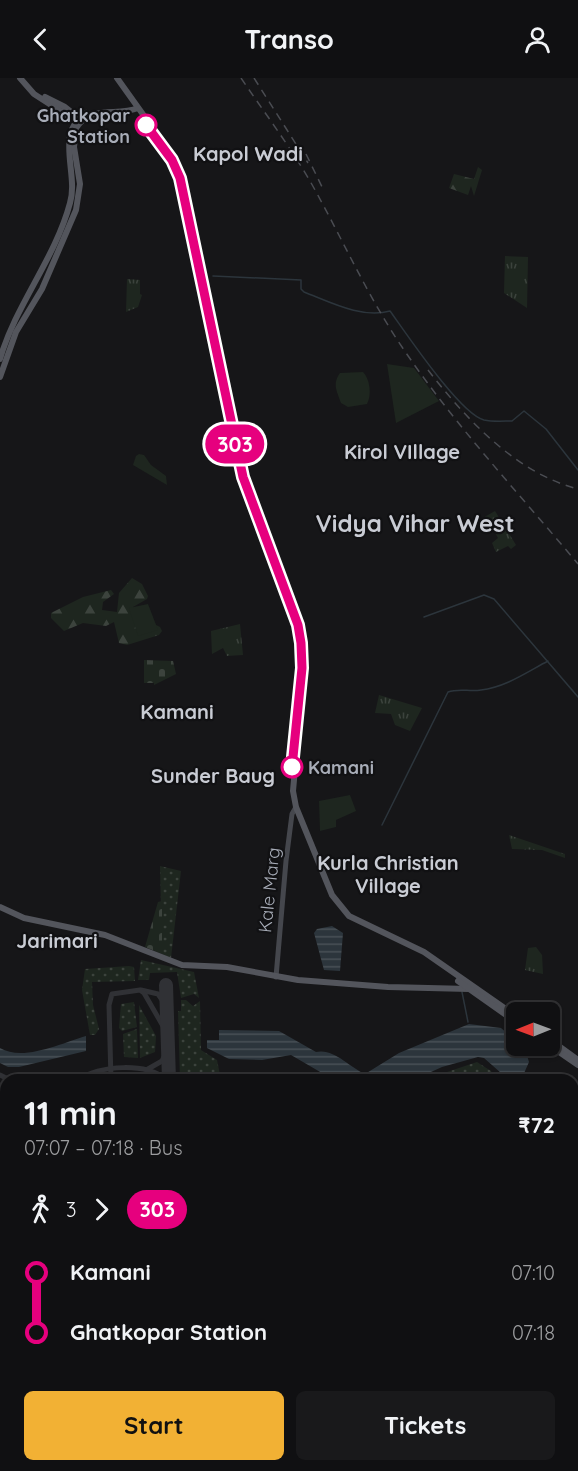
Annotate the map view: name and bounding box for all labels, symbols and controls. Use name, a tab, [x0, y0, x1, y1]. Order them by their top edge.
text: Transo	[244, 22, 334, 56]
icon: back	[24, 23, 57, 56]
icon: person	[521, 23, 554, 56]
place label: Ghatkopar Station	[37, 104, 130, 148]
marker: Ghatkopar Station	[135, 114, 157, 136]
district label: Kapol Wadi	[193, 141, 303, 166]
line badge: 303	[200, 424, 270, 464]
text: 303	[217, 431, 253, 457]
district label: Kirol VIllage	[344, 439, 460, 464]
district label: Vidya Vihar West	[316, 508, 514, 538]
district label: Kamani	[140, 699, 214, 724]
marker: Kamani	[281, 756, 303, 778]
place label: Kamani	[308, 756, 374, 779]
district label: Sunder Baug	[151, 763, 275, 788]
street label: Kale Marg	[253, 846, 285, 934]
district label: Kurla Christian Village	[317, 850, 459, 898]
district label: Jarimari	[16, 928, 98, 953]
north arrow	[506, 1002, 560, 1056]
map controls	[506, 1002, 560, 1056]
text: 11 min	[24, 1092, 117, 1133]
text: ₹72	[518, 1111, 555, 1139]
text: 07:07 – 07:18 · Bus	[24, 1135, 183, 1160]
icon: walk	[24, 1193, 57, 1226]
icon: forward	[85, 1193, 118, 1226]
text: 303	[139, 1196, 175, 1222]
text: 3	[66, 1197, 76, 1222]
text: Kamani	[70, 1258, 151, 1286]
text: 07:10	[511, 1260, 555, 1285]
text: Ghatkopar Station	[70, 1318, 267, 1346]
text: 07:18	[512, 1320, 555, 1345]
button: Start	[24, 1391, 284, 1460]
button: Tickets	[296, 1391, 555, 1460]

